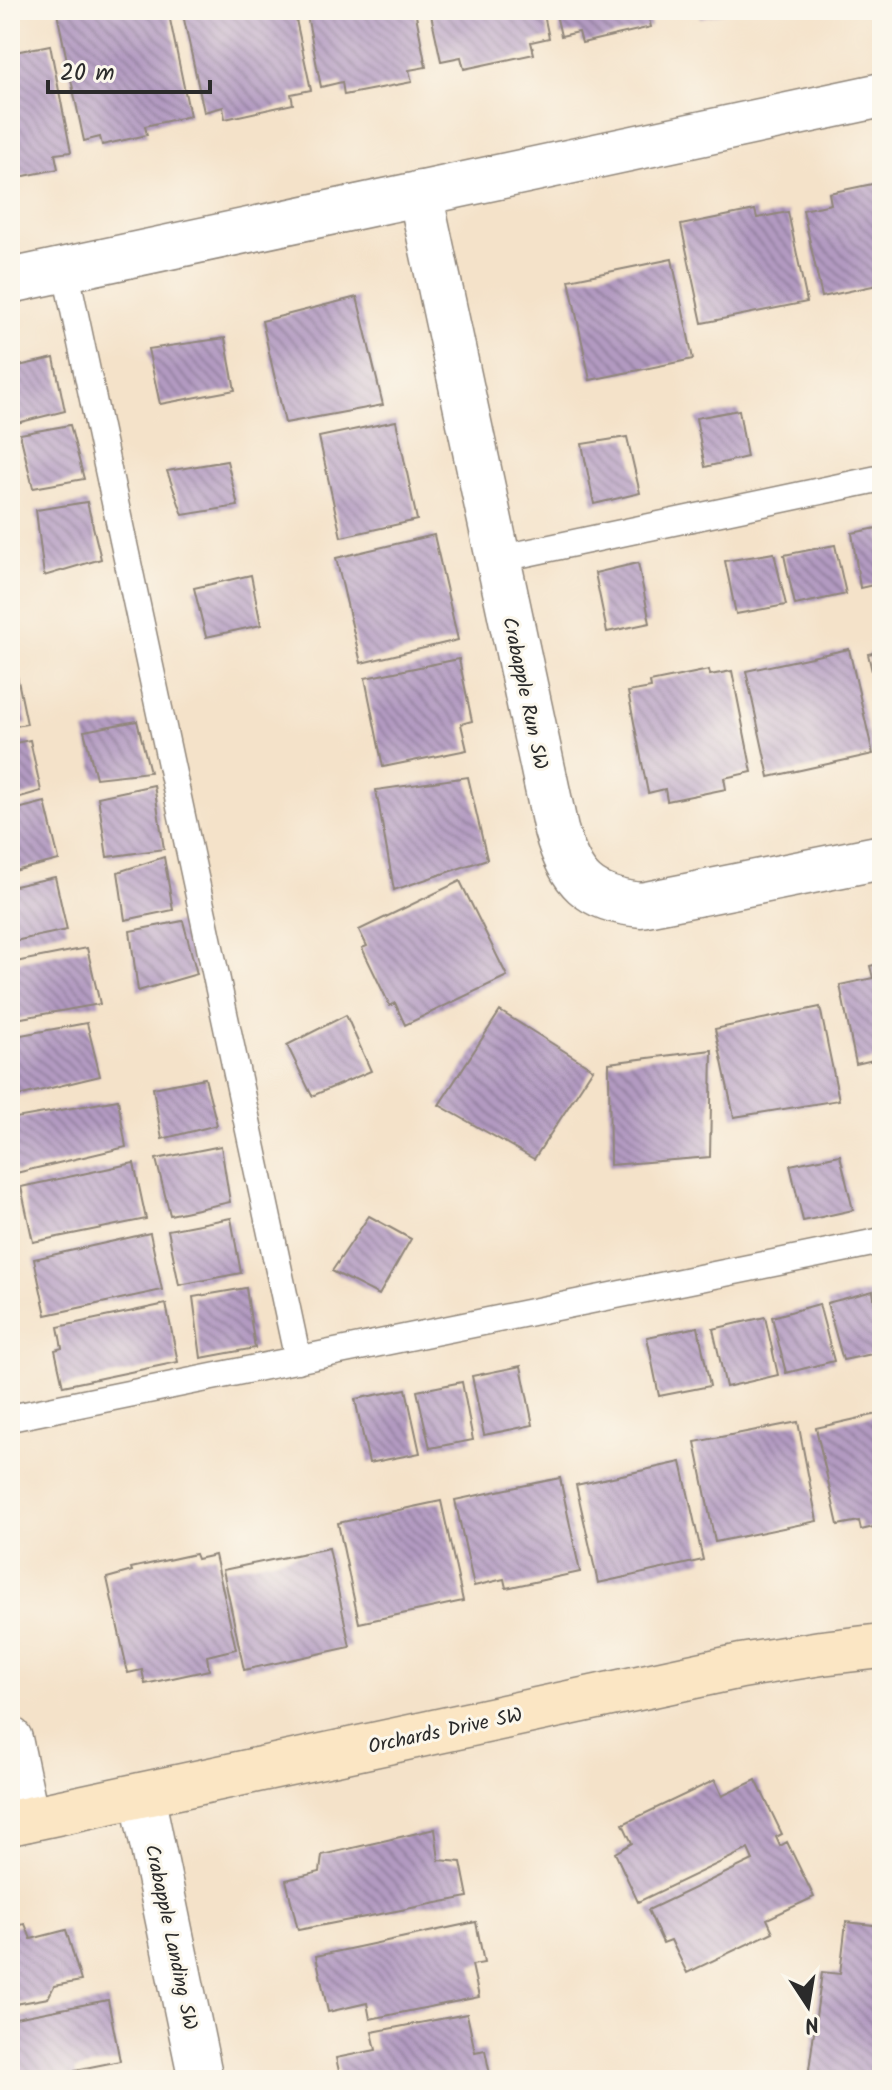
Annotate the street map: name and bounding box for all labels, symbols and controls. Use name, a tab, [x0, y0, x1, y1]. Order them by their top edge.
scale bar	[48, 44, 210, 94]
text: 20 m	[60, 54, 115, 93]
street label: Crabapple Run SW	[492, 614, 556, 773]
street label: Orchards Drive SW	[365, 1700, 526, 1764]
street label: Crabapple Landing SW	[135, 1842, 205, 2033]
north arrow	[768, 1966, 848, 2046]
text: N	[801, 2005, 822, 2042]

